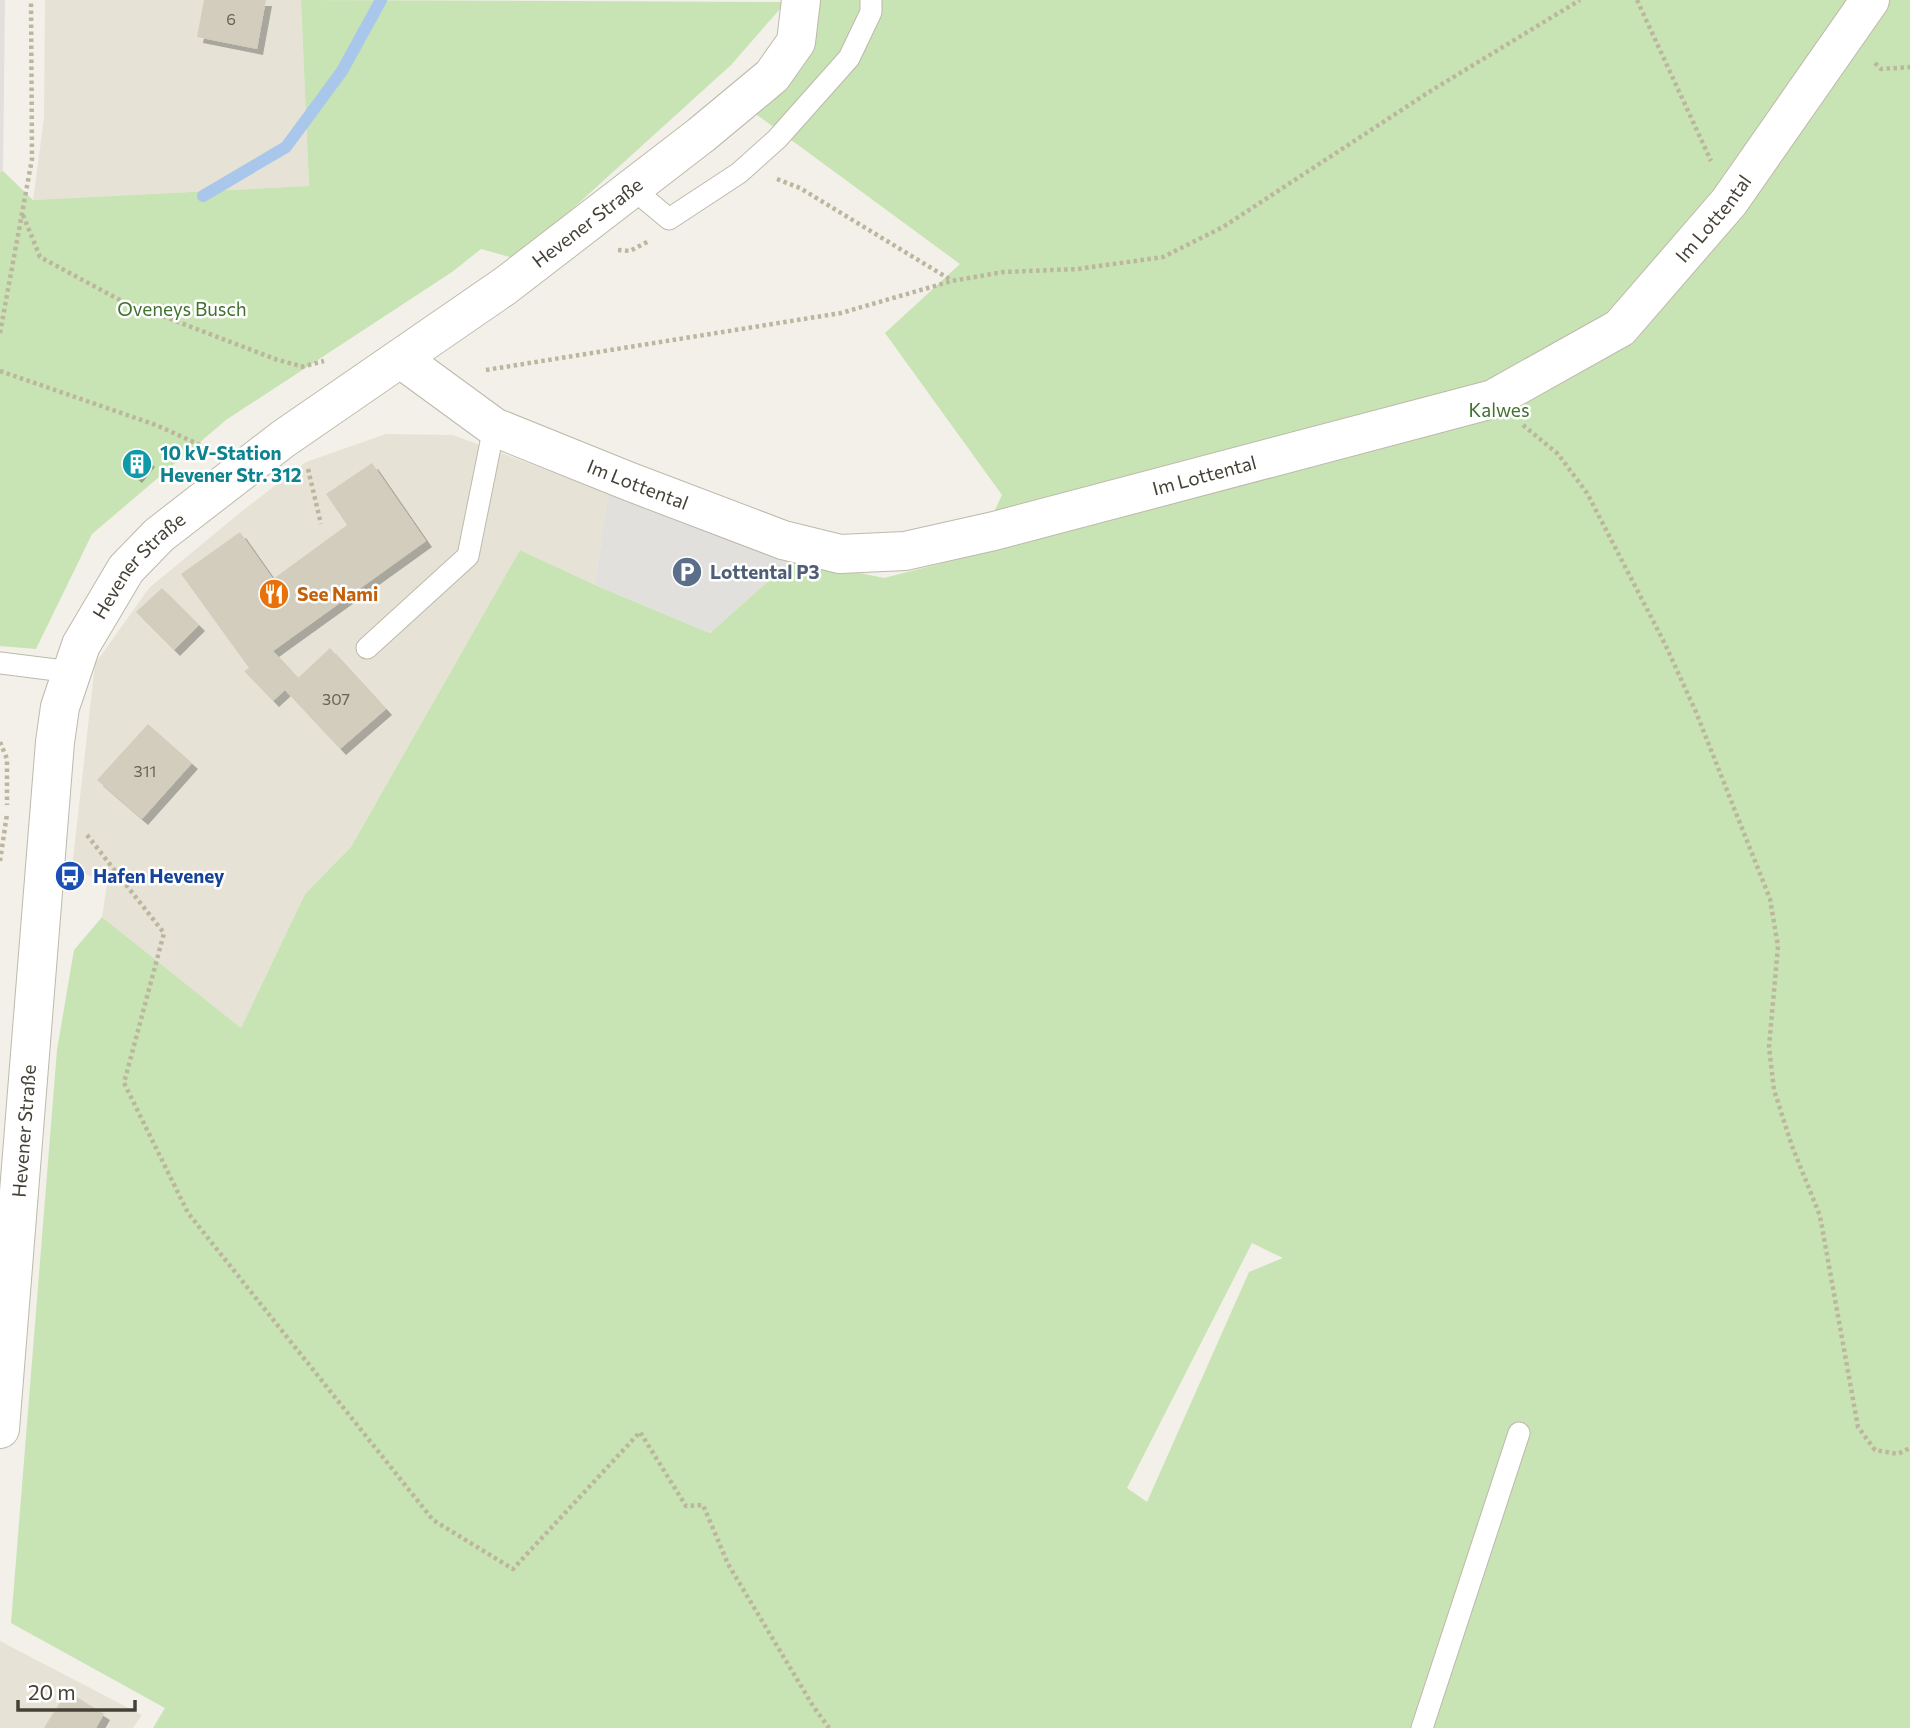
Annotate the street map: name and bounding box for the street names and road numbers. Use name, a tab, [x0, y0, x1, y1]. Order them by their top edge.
street label: Im Lottental	[1670, 170, 1755, 267]
street label: Hevener Straße	[527, 172, 647, 272]
street label: Im Lottental	[1150, 450, 1259, 500]
street label: Im Lottental	[584, 454, 692, 514]
street label: Hevener Straße	[87, 507, 189, 623]
street label: Hevener Straße	[7, 1064, 40, 1198]

